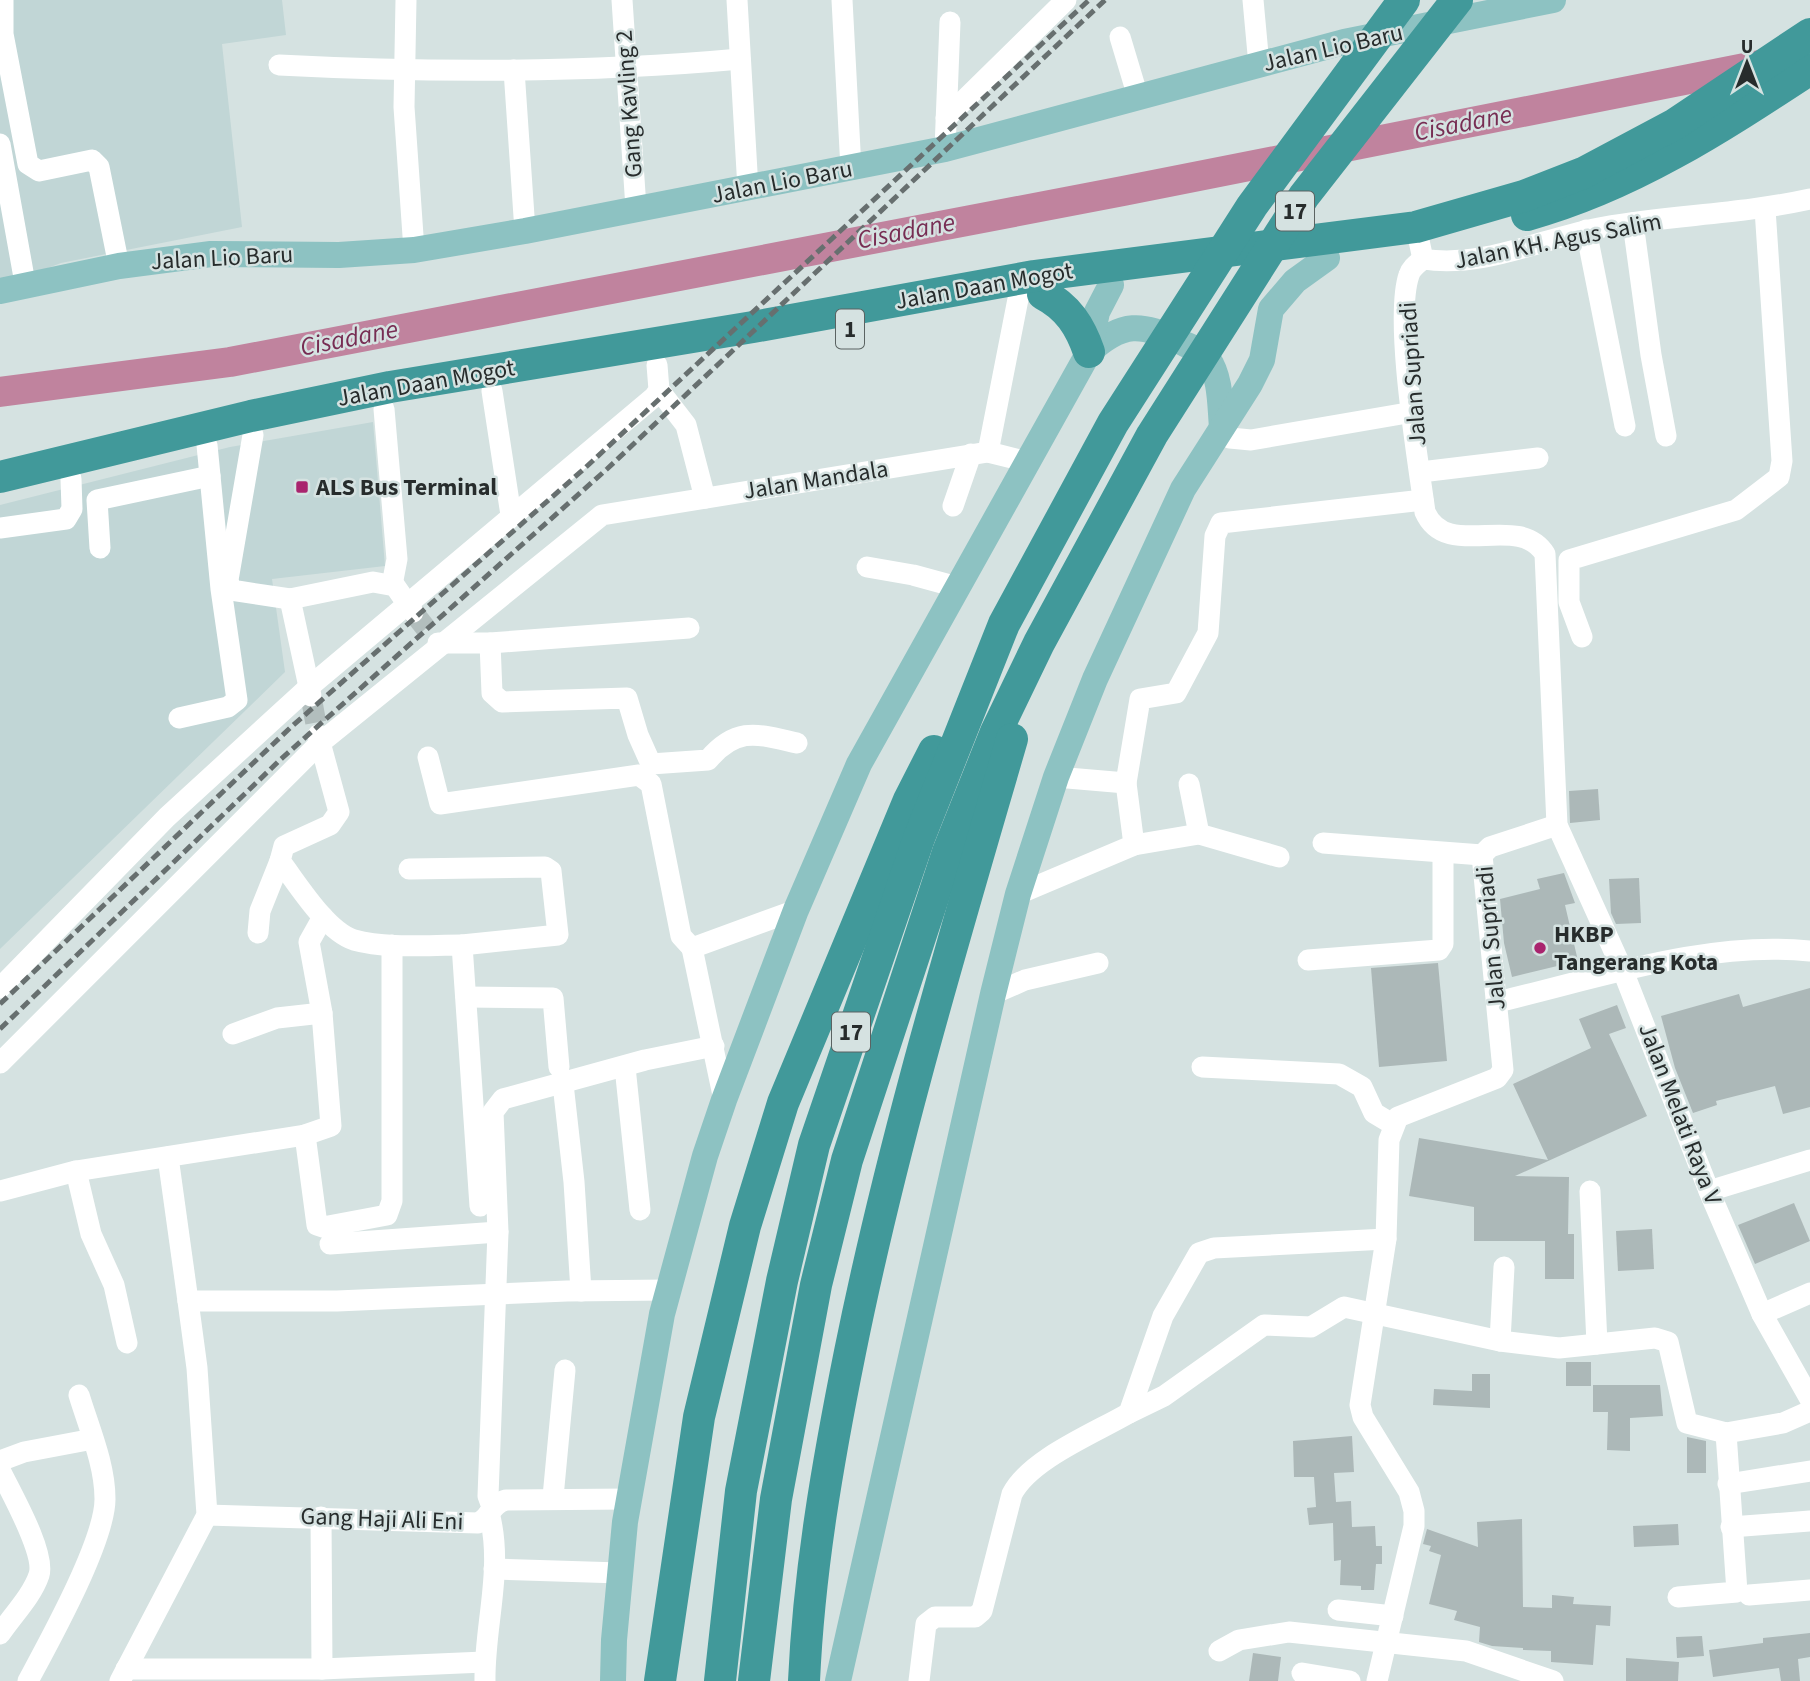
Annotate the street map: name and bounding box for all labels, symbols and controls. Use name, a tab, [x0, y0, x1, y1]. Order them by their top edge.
street label: Jalan Lio Baru	[1260, 15, 1406, 81]
north arrow	[1712, 28, 1782, 98]
street label: Gang Kavling 2	[606, 29, 652, 179]
text: U	[1741, 34, 1753, 61]
water label: Cisadane	[1411, 95, 1515, 151]
street label: Jalan Lio Baru	[709, 151, 855, 213]
road number: 17	[1276, 192, 1314, 230]
water label: Cisadane	[854, 203, 958, 259]
street label: Jalan KH. Agus Salim	[1452, 204, 1664, 278]
street label: Jalan Lio Baru	[150, 237, 294, 279]
street label: Jalan Daan Mogot	[893, 253, 1075, 319]
street label: Jalan Supriadi	[1391, 301, 1435, 447]
water label: Cisadane	[297, 310, 401, 366]
road number: 1	[836, 310, 864, 348]
street label: Jalan Daan Mogot	[335, 350, 517, 416]
street label: Jalan Mandala	[741, 451, 891, 509]
place label: ALS Bus Terminal	[315, 470, 497, 505]
marker: ALS Bus Terminal	[294, 479, 310, 495]
street label: Jalan Supriadi	[1467, 865, 1515, 1011]
place label: HKBP Tangerang Kota	[1554, 917, 1718, 980]
marker: HKBP Tangerang Kota	[1532, 940, 1548, 956]
road number: 17	[832, 1012, 870, 1051]
street label: Jalan Melati Raya V	[1629, 1018, 1731, 1210]
street label: Gang Haji Ali Eni	[300, 1499, 464, 1539]

